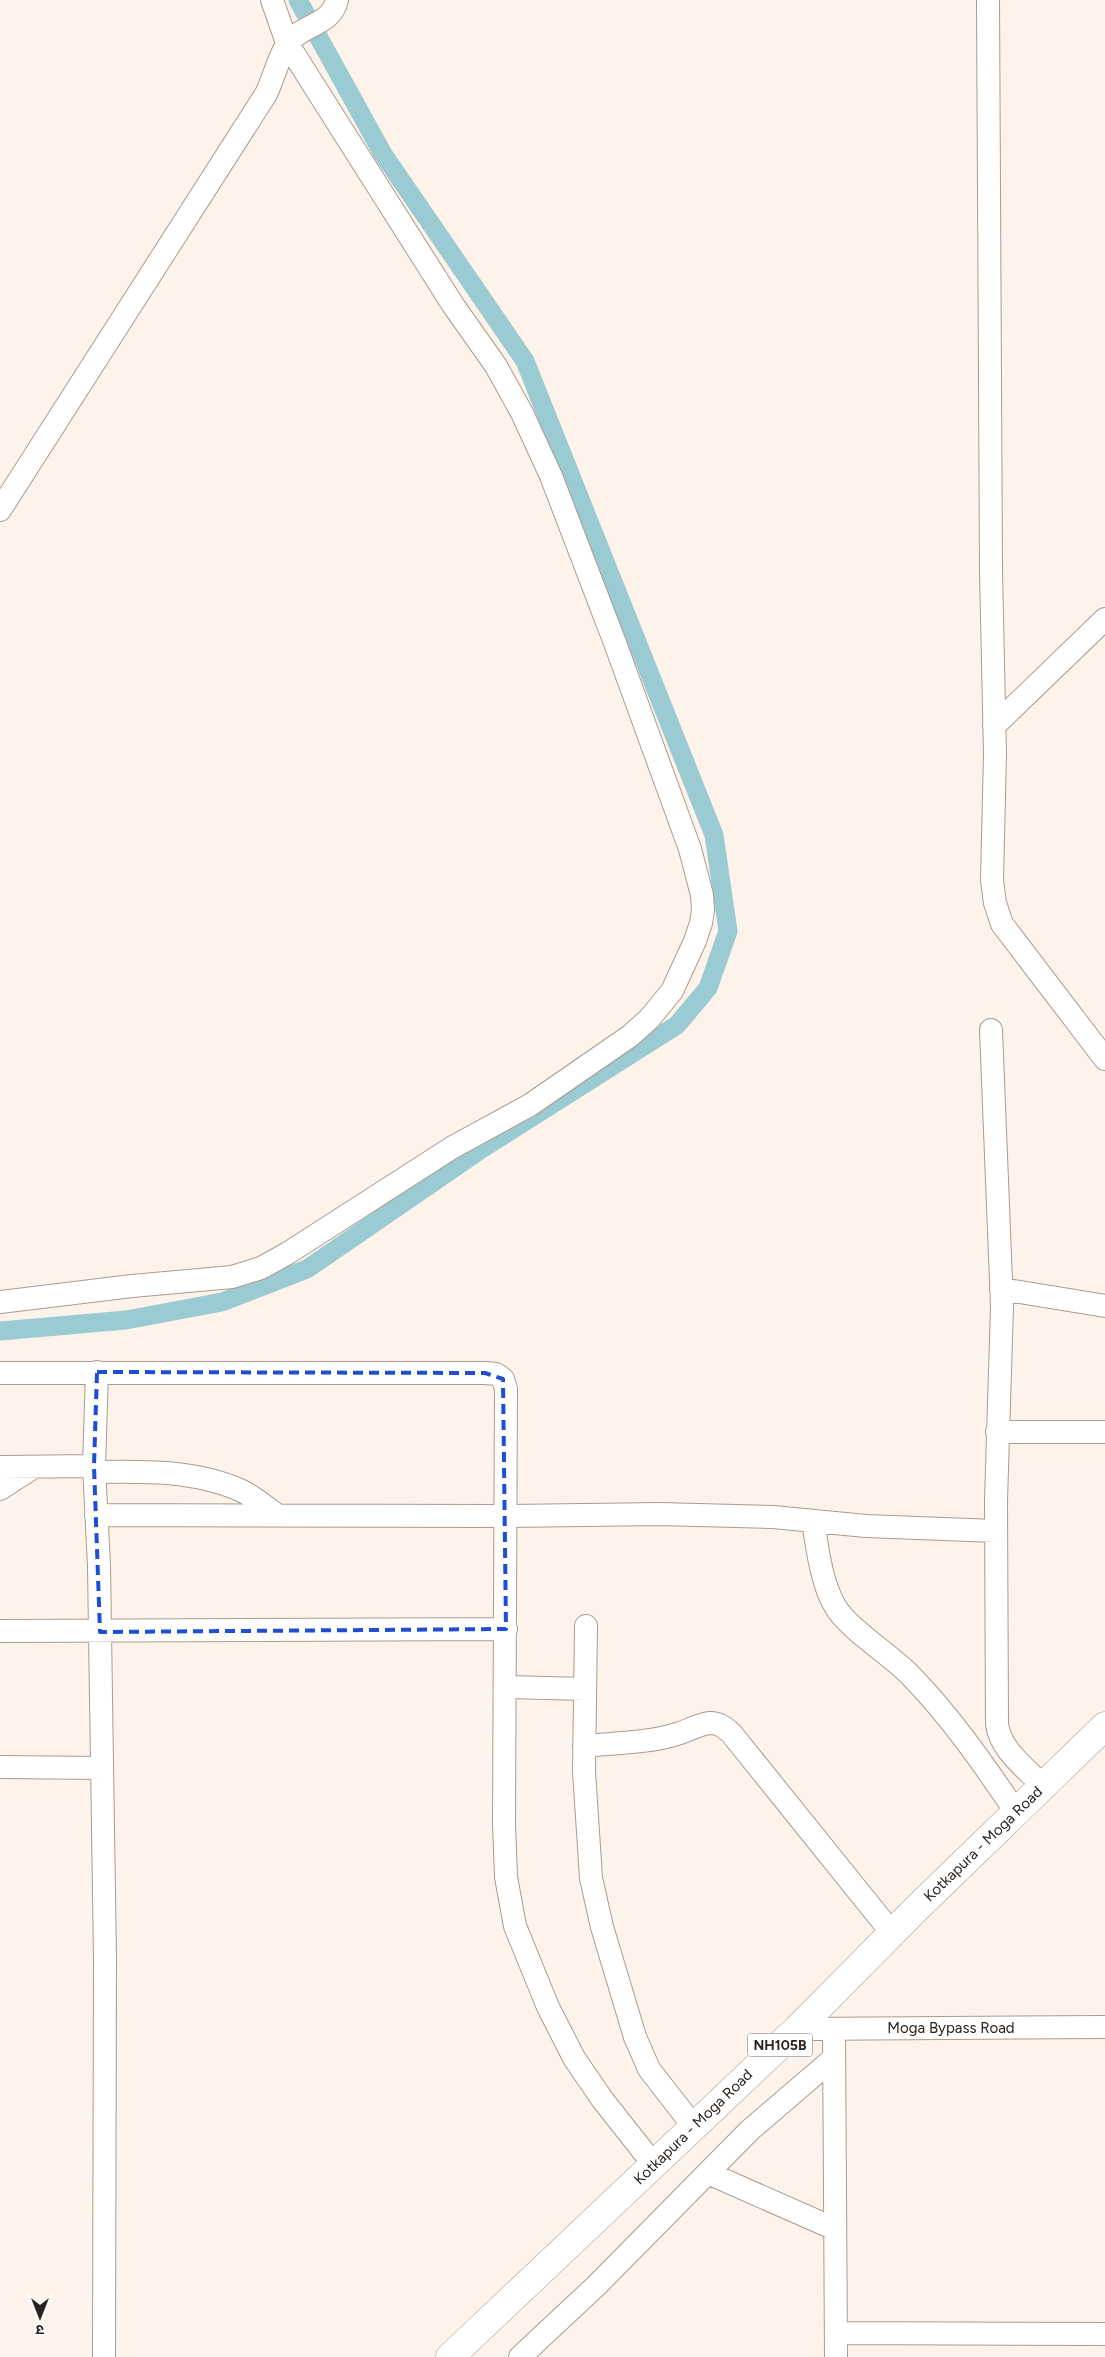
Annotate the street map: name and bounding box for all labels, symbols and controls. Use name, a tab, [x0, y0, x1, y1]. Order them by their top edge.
street label: Kotkapura - Moga Road	[920, 1783, 1046, 1905]
street label: Moga Bypass Road	[887, 2019, 1015, 2037]
road number: NH105B	[748, 2034, 812, 2056]
street label: Kotkapura - Moga Road	[630, 2066, 756, 2188]
north arrow	[15, 2292, 65, 2342]
text: उ	[35, 2321, 44, 2338]

